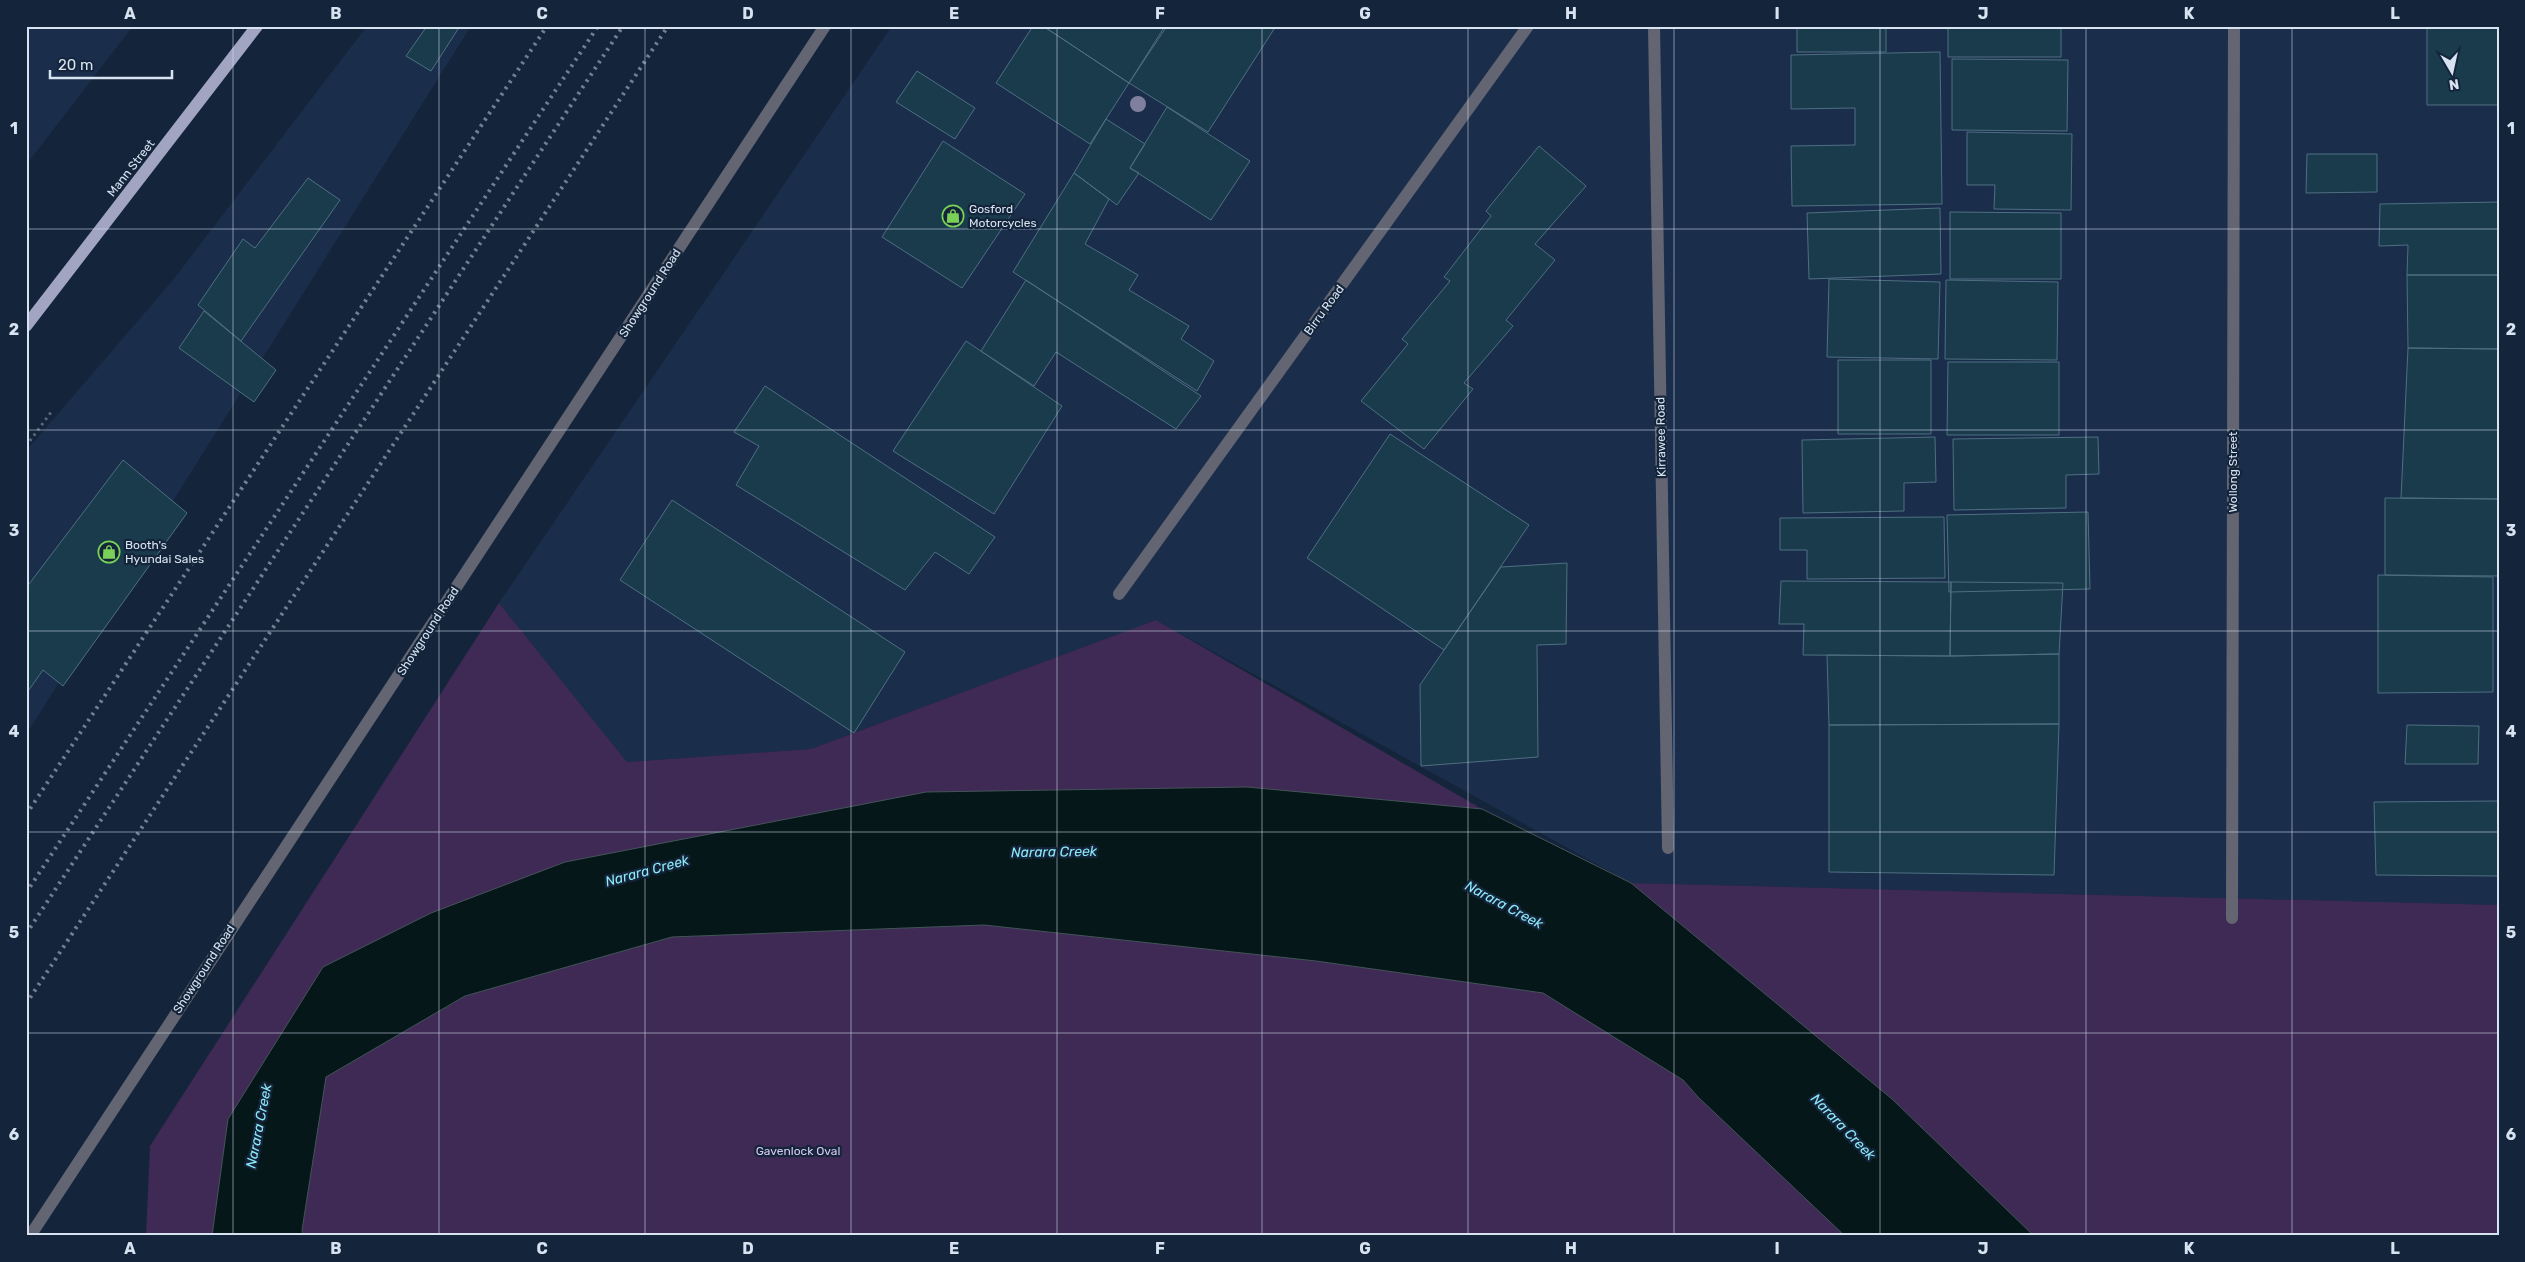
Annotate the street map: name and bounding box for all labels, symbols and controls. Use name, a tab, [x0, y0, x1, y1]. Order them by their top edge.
text: A	[124, 4, 136, 23]
text: B	[330, 4, 342, 23]
text: C	[536, 4, 548, 23]
text: D	[742, 4, 754, 23]
text: E	[949, 4, 959, 23]
text: F	[1155, 4, 1165, 23]
text: G	[1359, 4, 1371, 23]
text: H	[1565, 4, 1577, 23]
text: I	[1774, 4, 1780, 23]
text: J	[1978, 4, 1988, 23]
text: K	[2184, 4, 2195, 23]
text: L	[2390, 4, 2400, 23]
scale bar	[50, 48, 172, 80]
north arrow	[2428, 48, 2478, 98]
text: 20 m	[58, 56, 93, 74]
text: N	[2448, 75, 2460, 94]
text: 1	[10, 119, 18, 138]
text: 1	[2507, 119, 2515, 138]
street label: Mann Street	[104, 137, 158, 199]
place label: Gosford Motorcycles	[969, 202, 1037, 230]
shop icon: Gosford Motorcycles	[941, 204, 965, 228]
street label: Showground Road	[616, 246, 684, 340]
street label: Birru Road	[1301, 282, 1347, 338]
text: 2	[9, 320, 19, 339]
text: 2	[2506, 320, 2516, 339]
street label: Kirrawee Road	[1653, 397, 1669, 477]
street label: Wollong Street	[2226, 431, 2240, 513]
text: 3	[9, 521, 19, 540]
text: 3	[2506, 521, 2516, 540]
place label: Booth's Hyundai Sales	[125, 538, 204, 566]
shop icon: Booth's Hyundai Sales	[97, 540, 121, 564]
street label: Showground Road	[394, 584, 462, 678]
text: 4	[9, 722, 20, 741]
text: 4	[2506, 722, 2517, 741]
water label: Narara Creek	[1011, 843, 1098, 861]
water label: Narara Creek	[603, 851, 691, 890]
water label: Narara Creek	[1462, 877, 1547, 933]
street label: Showground Road	[170, 922, 238, 1016]
text: 5	[9, 923, 19, 942]
text: 5	[2506, 923, 2516, 942]
water label: Narara Creek	[242, 1081, 276, 1170]
water label: Narara Creek	[1807, 1090, 1880, 1164]
text: 6	[9, 1125, 19, 1144]
text: 6	[2506, 1125, 2516, 1144]
park label: Gavenlock Oval	[756, 1144, 840, 1158]
text: A	[124, 1239, 136, 1258]
text: B	[330, 1239, 342, 1258]
text: C	[536, 1239, 548, 1258]
text: D	[742, 1239, 754, 1258]
text: E	[949, 1239, 959, 1258]
text: F	[1155, 1239, 1165, 1258]
text: G	[1359, 1239, 1371, 1258]
text: H	[1565, 1239, 1577, 1258]
text: I	[1774, 1239, 1780, 1258]
text: J	[1978, 1239, 1988, 1258]
text: K	[2184, 1239, 2195, 1258]
text: L	[2390, 1239, 2400, 1258]

